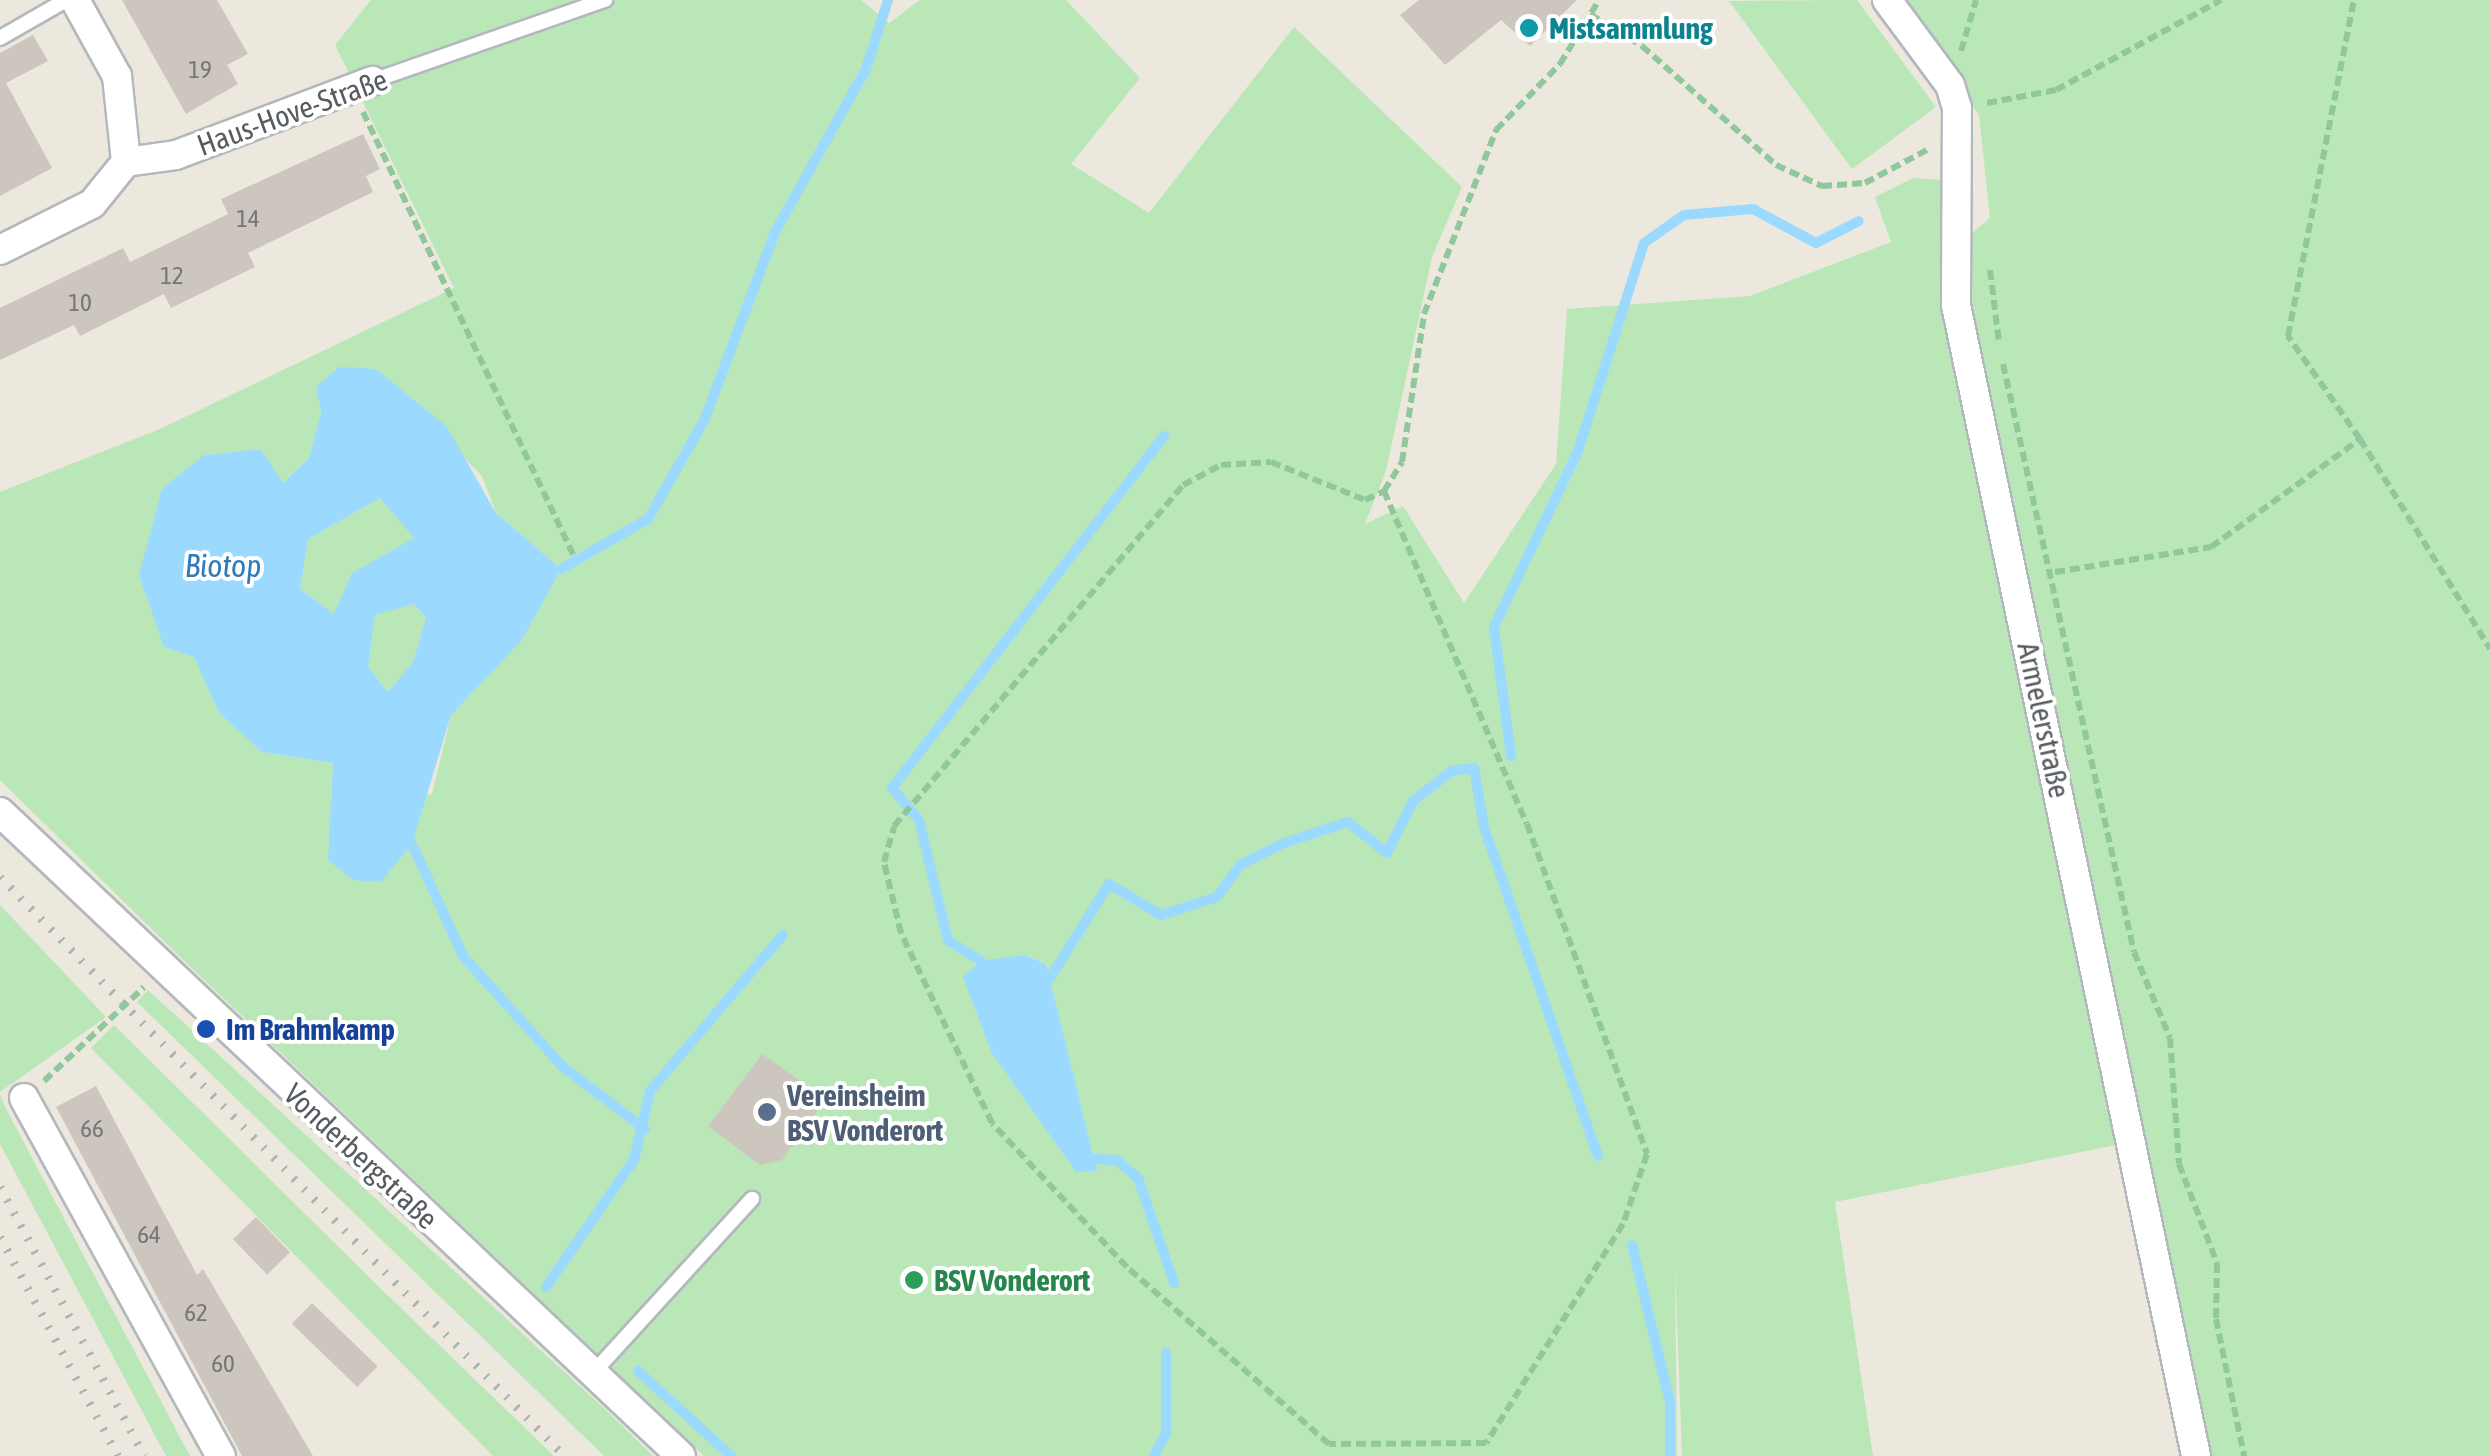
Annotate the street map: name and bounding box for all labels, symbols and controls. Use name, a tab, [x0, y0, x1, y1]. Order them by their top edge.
place label: Mistsammlung	[1549, 10, 1713, 46]
marker: Mistsammlung	[1518, 17, 1540, 39]
house number: 19	[188, 54, 212, 84]
street label: Haus-Hove-Straße	[192, 61, 392, 163]
house number: 14	[236, 203, 260, 233]
house number: 12	[160, 260, 184, 290]
house number: 10	[68, 287, 92, 317]
water label: Biotop	[185, 547, 261, 585]
street label: Armelerstraße	[2010, 639, 2078, 801]
place label: Im Brahmkamp	[226, 1011, 395, 1047]
marker: Im Brahmkamp	[195, 1018, 217, 1040]
street label: Vonderbergstraße	[277, 1076, 445, 1236]
place label: Vereinsheim BSV Vonderort	[787, 1077, 943, 1148]
marker: Vereinsheim BSV Vonderort	[756, 1101, 778, 1123]
house number: 66	[80, 1113, 104, 1143]
house number: 64	[137, 1219, 161, 1249]
place label: BSV Vonderort	[934, 1262, 1090, 1298]
marker: BSV Vonderort	[903, 1269, 925, 1291]
house number: 62	[184, 1297, 208, 1327]
house number: 60	[211, 1348, 235, 1378]

